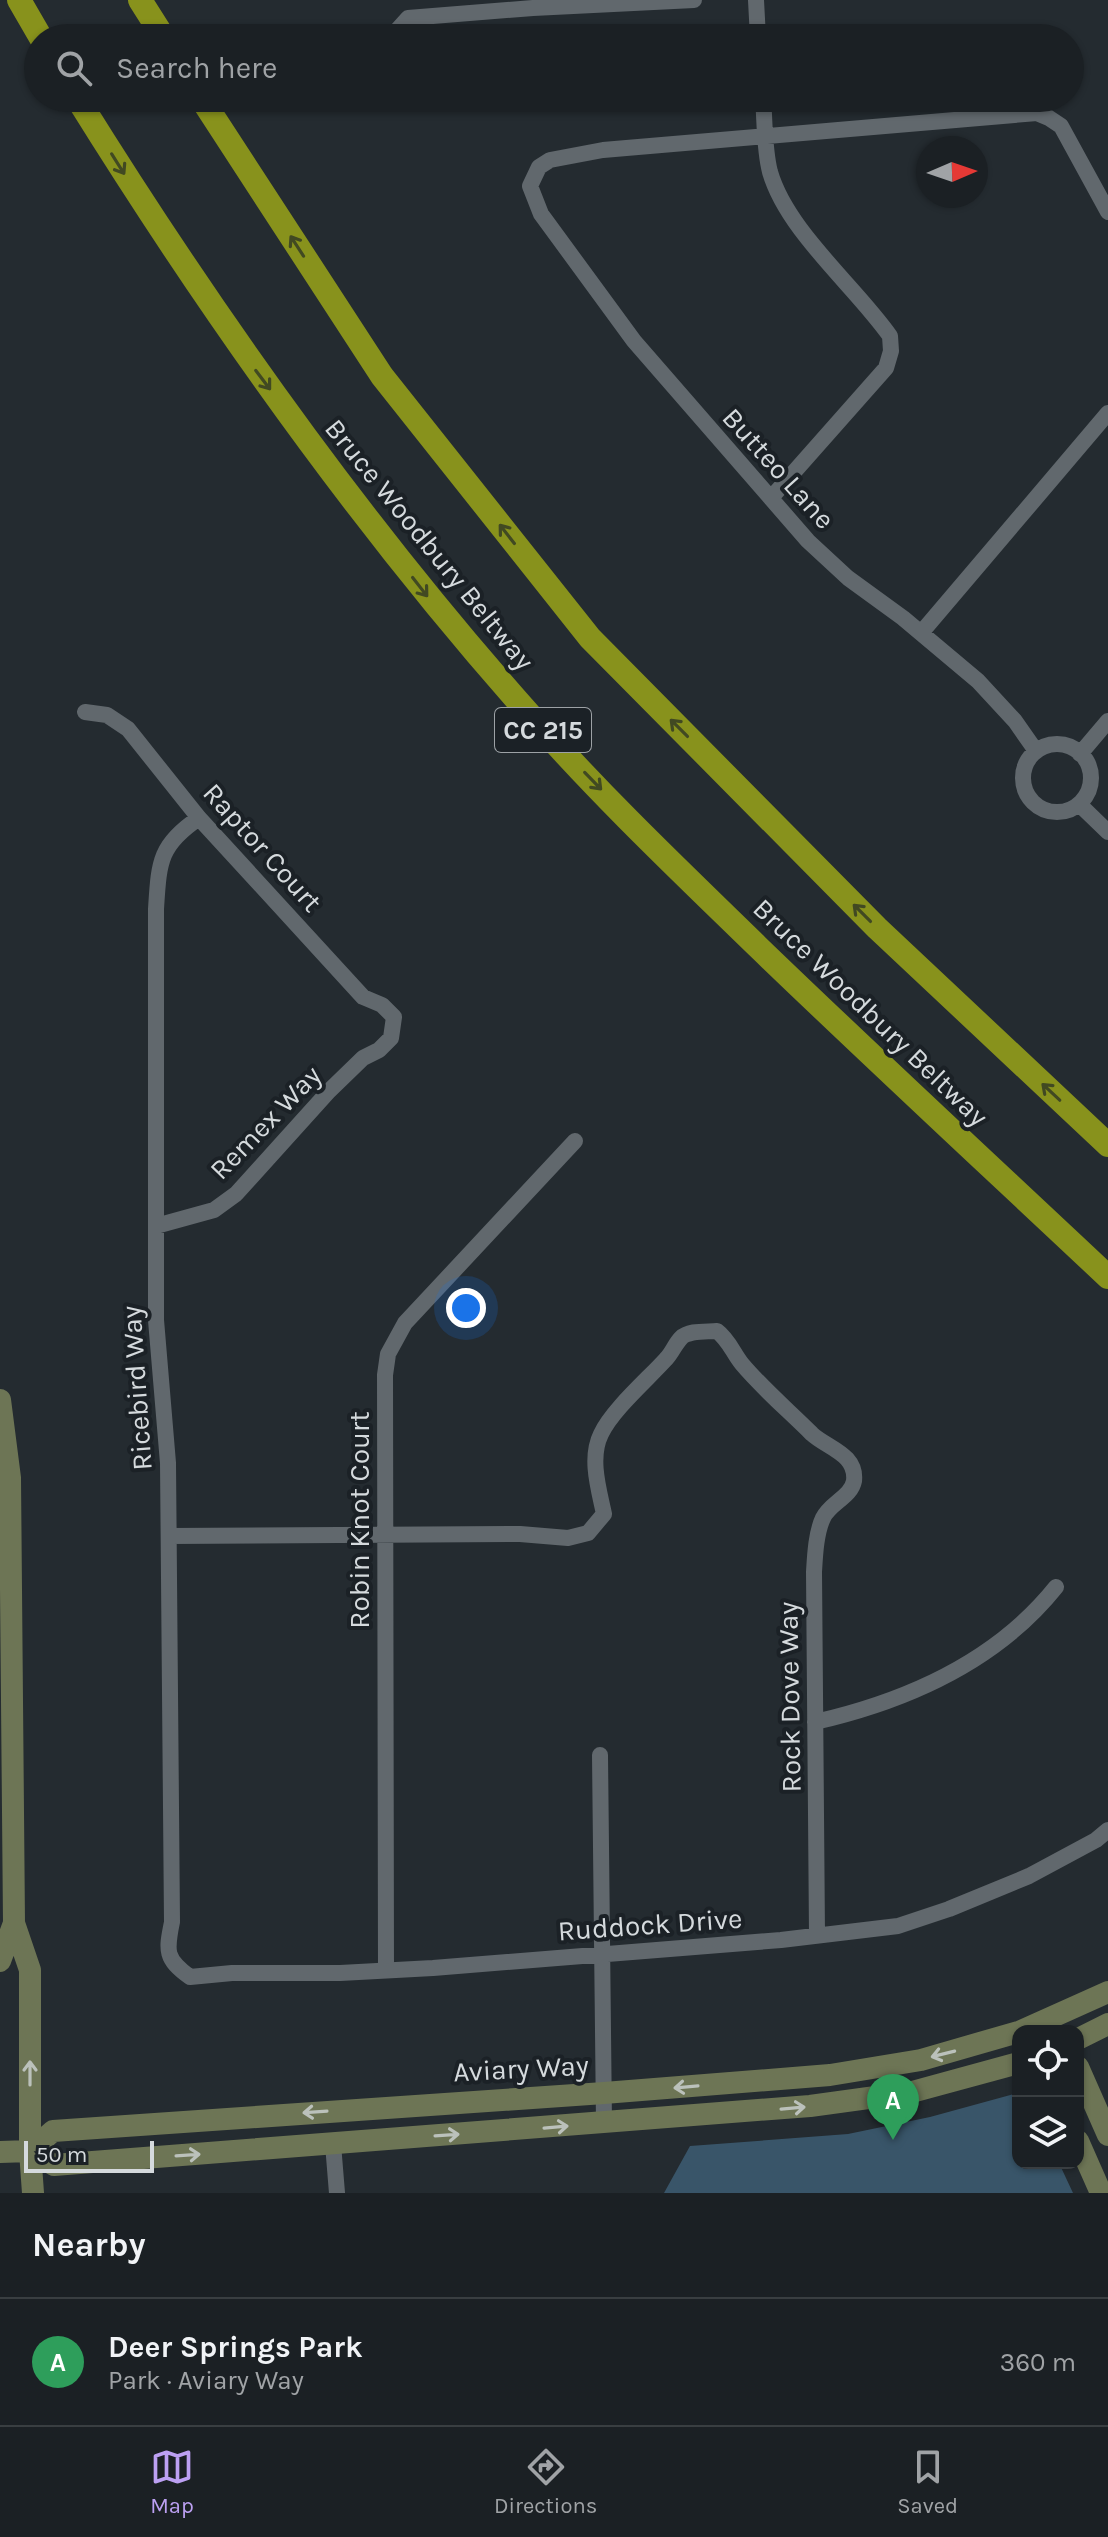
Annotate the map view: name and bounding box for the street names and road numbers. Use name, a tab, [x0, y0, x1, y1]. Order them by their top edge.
street label: Butteo Lane	[716, 401, 842, 536]
street label: Bruce Woodbury Beltway	[318, 412, 541, 677]
road number: CC 215	[495, 708, 591, 752]
street label: Raptor Court	[196, 776, 329, 918]
street label: Bruce Woodbury Beltway	[746, 892, 995, 1133]
street label: Remex Way	[203, 1058, 328, 1186]
street label: Ricebird Way	[114, 1304, 159, 1472]
street label: Robin Knot Court	[343, 1411, 376, 1629]
street label: Rock Dove Way	[771, 1601, 808, 1793]
street label: Ruddock Drive	[557, 1902, 743, 1947]
street label: Aviary Way	[452, 2048, 590, 2089]

